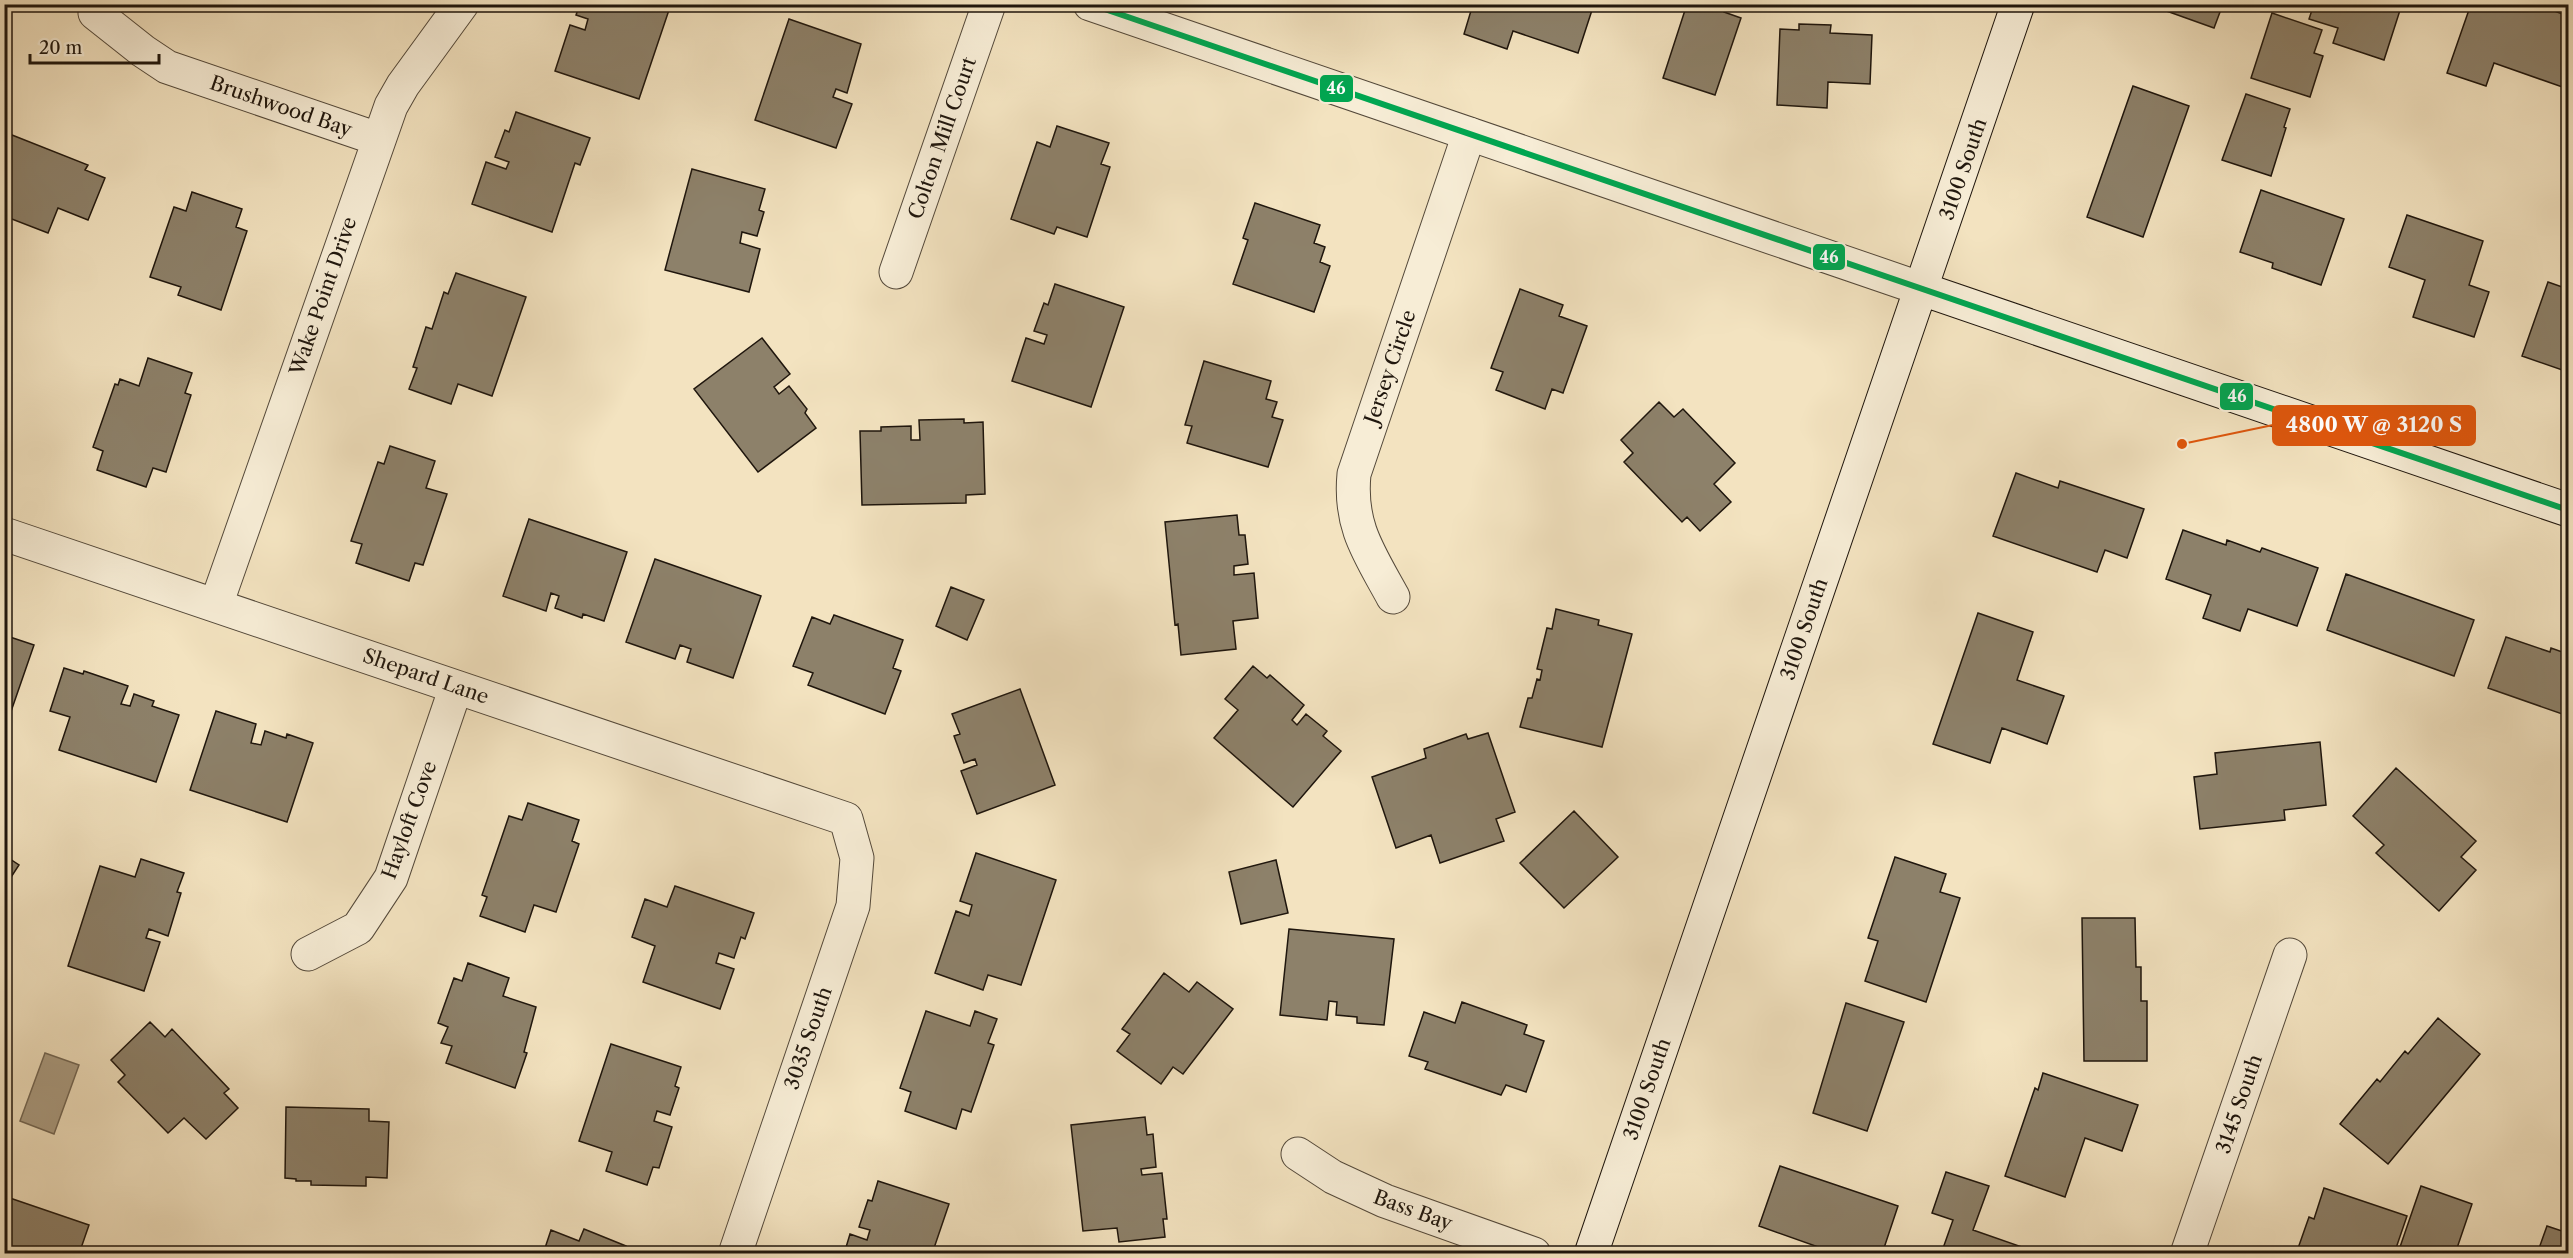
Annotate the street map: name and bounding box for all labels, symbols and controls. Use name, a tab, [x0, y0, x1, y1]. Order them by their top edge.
scale bar	[30, 27, 159, 65]
text: 20 m	[39, 37, 83, 59]
street label: Colton Mill Court	[903, 54, 981, 222]
street label: Brushwood Bay	[207, 70, 356, 142]
line badge: 46	[1319, 74, 1354, 103]
text: 46	[1326, 78, 1346, 98]
street label: 3100 South	[1934, 114, 1992, 223]
street label: Wake Point Drive	[284, 214, 361, 379]
line badge: 46	[1812, 243, 1846, 271]
text: 46	[1819, 247, 1839, 267]
street label: Jersey Circle	[1358, 307, 1421, 430]
line badge: 46	[2219, 382, 2254, 411]
text: 46	[2227, 386, 2247, 406]
callout: 4800 W @ 3120 S	[2273, 406, 2475, 445]
text: 4800 W @ 3120 S	[2286, 412, 2462, 437]
street label: 3100 South	[1775, 574, 1833, 683]
street label: Shepard Lane	[360, 643, 492, 709]
street label: Hayloft Cove	[377, 758, 441, 882]
street label: 3035 South	[779, 983, 837, 1093]
street label: 3100 South	[1618, 1034, 1676, 1143]
street label: 3145 South	[2211, 1051, 2267, 1157]
street label: Bass Bay	[1370, 1185, 1457, 1236]

